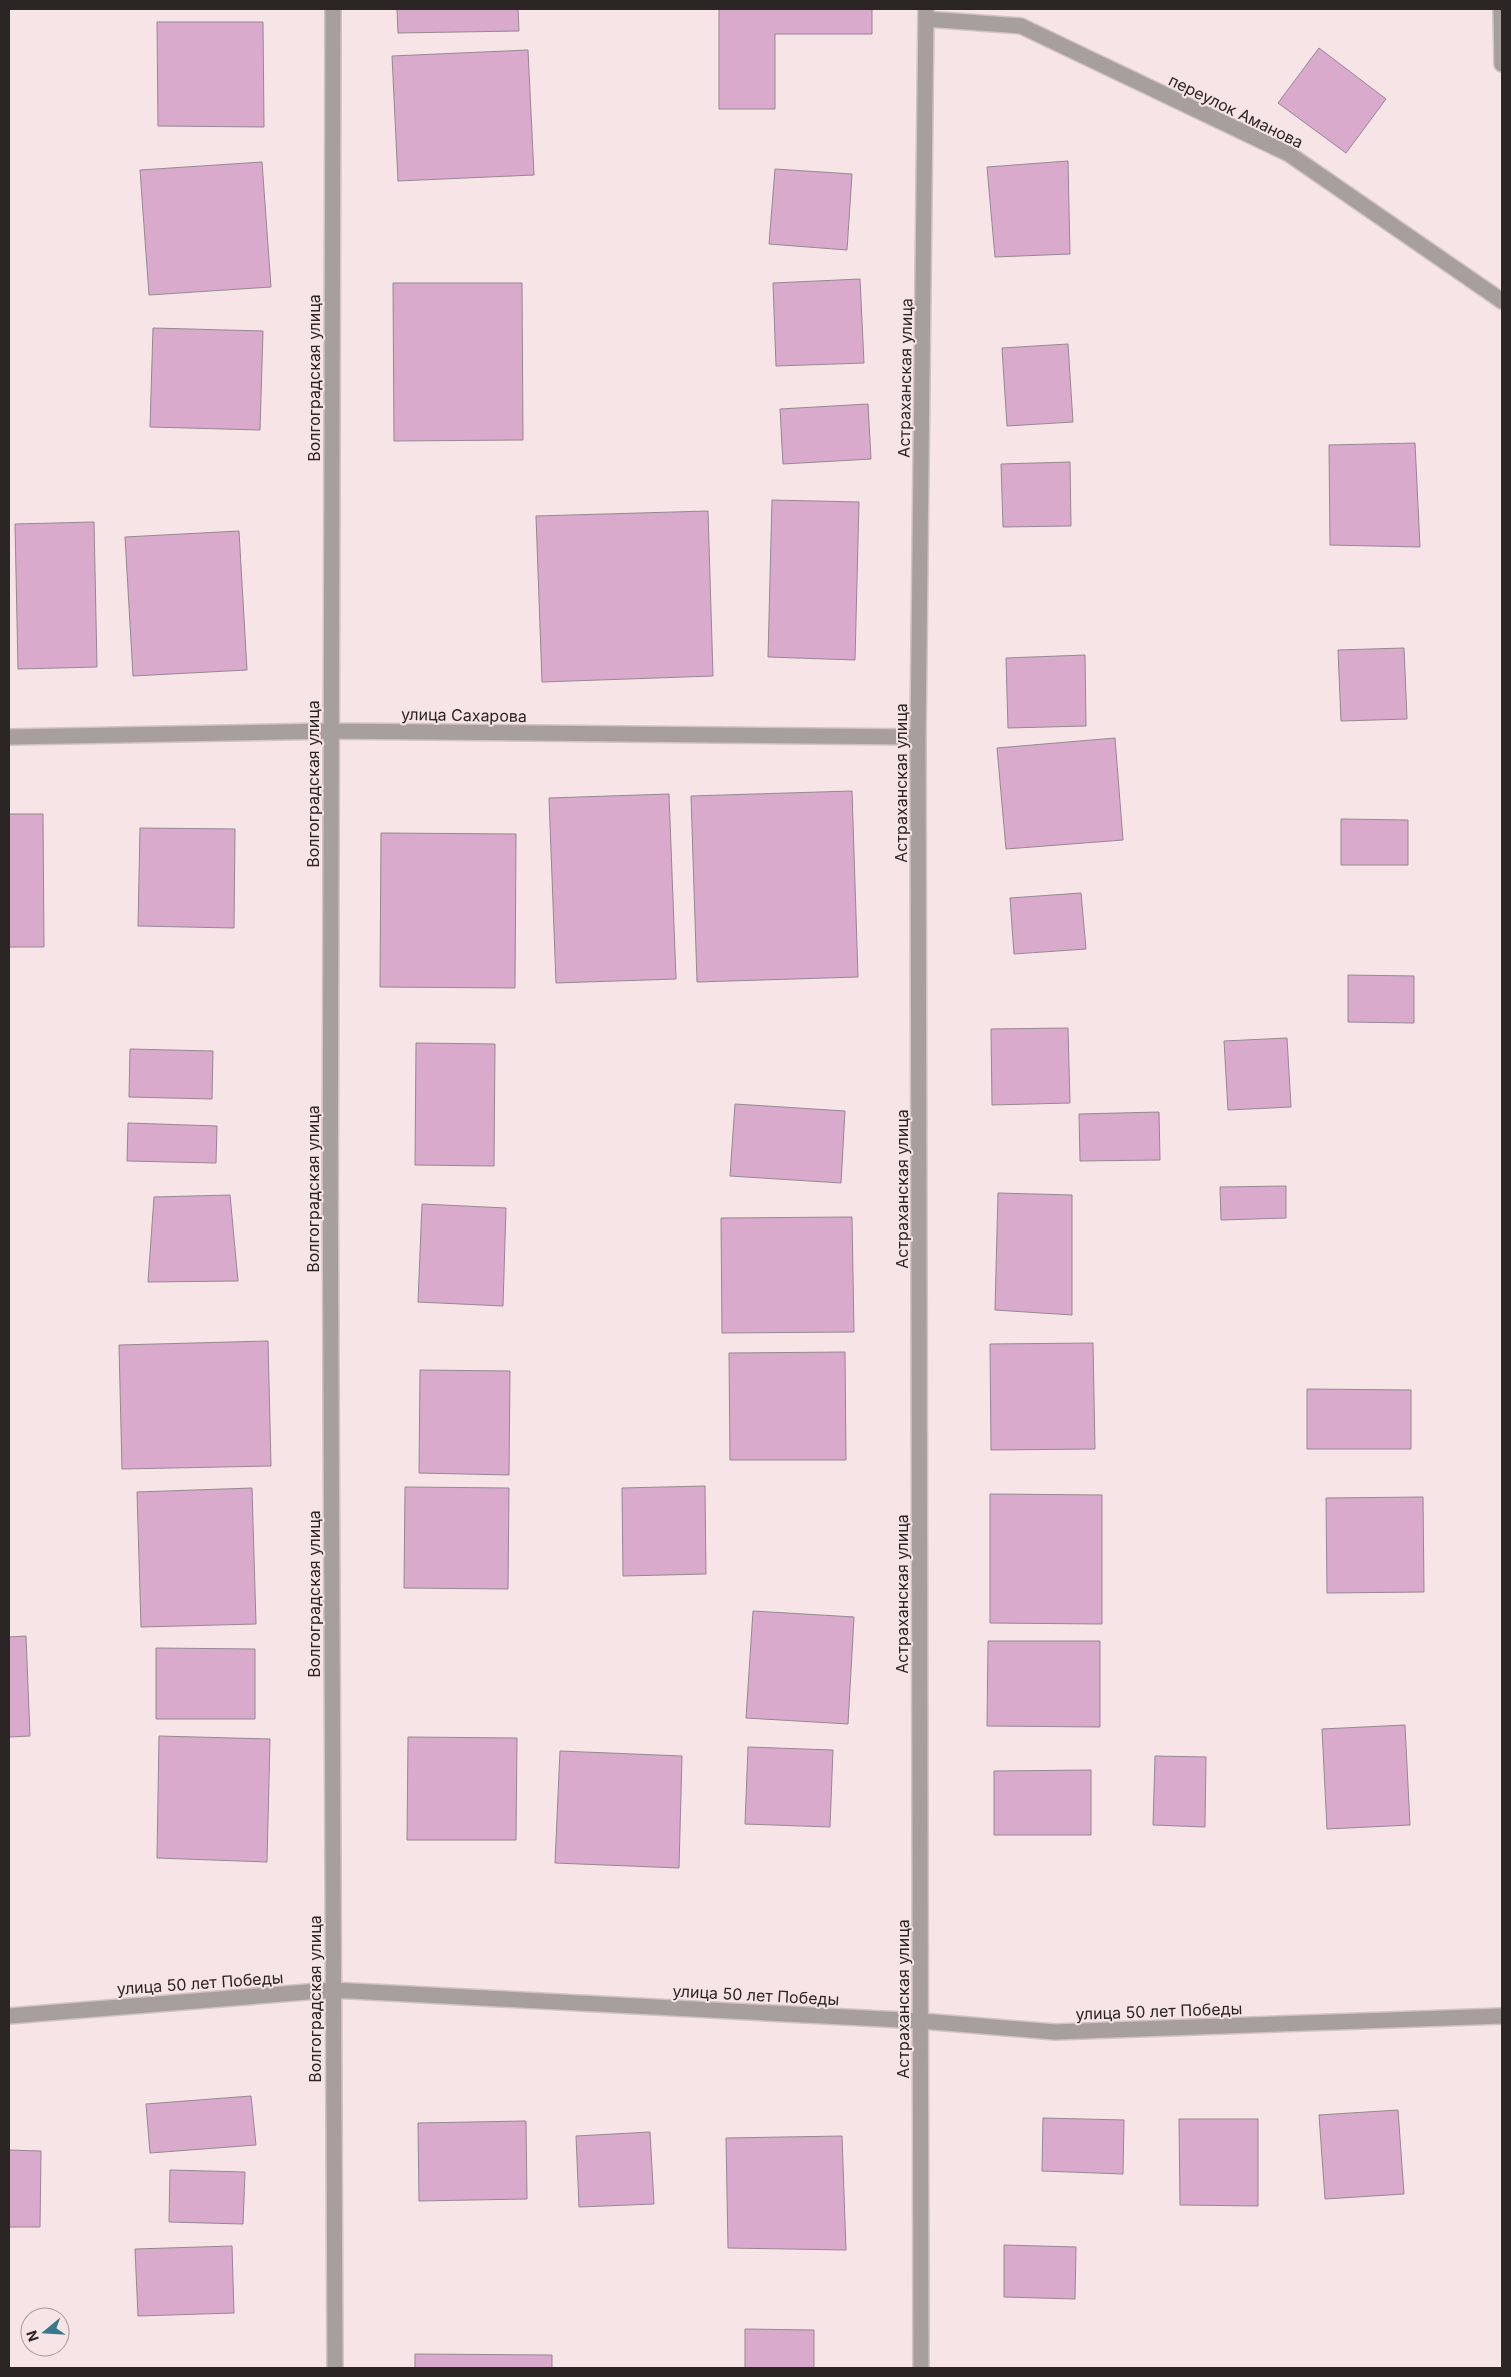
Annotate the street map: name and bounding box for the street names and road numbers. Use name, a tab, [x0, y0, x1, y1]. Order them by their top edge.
street label: переулок Аманова	[1165, 70, 1307, 152]
street label: Волгоградская улица	[304, 294, 324, 462]
street label: Астраханская улица	[894, 298, 916, 458]
street label: Волгоградская улица	[303, 700, 323, 868]
street label: Астраханская улица	[891, 703, 911, 863]
street label: улица Сахарова	[401, 704, 527, 726]
street label: Волгоградская улица	[303, 1105, 323, 1273]
street label: Астраханская улица	[892, 1109, 912, 1269]
street label: Волгоградская улица	[304, 1510, 324, 1678]
street label: Астраханская улица	[892, 1514, 912, 1674]
street label: Волгоградская улица	[305, 1915, 325, 2083]
street label: Астраханская улица	[893, 1919, 913, 2079]
street label: улица 50 лет Победы	[116, 1967, 284, 1999]
street label: улица 50 лет Победы	[672, 1981, 840, 2009]
street label: улица 50 лет Победы	[1075, 1998, 1243, 2024]

